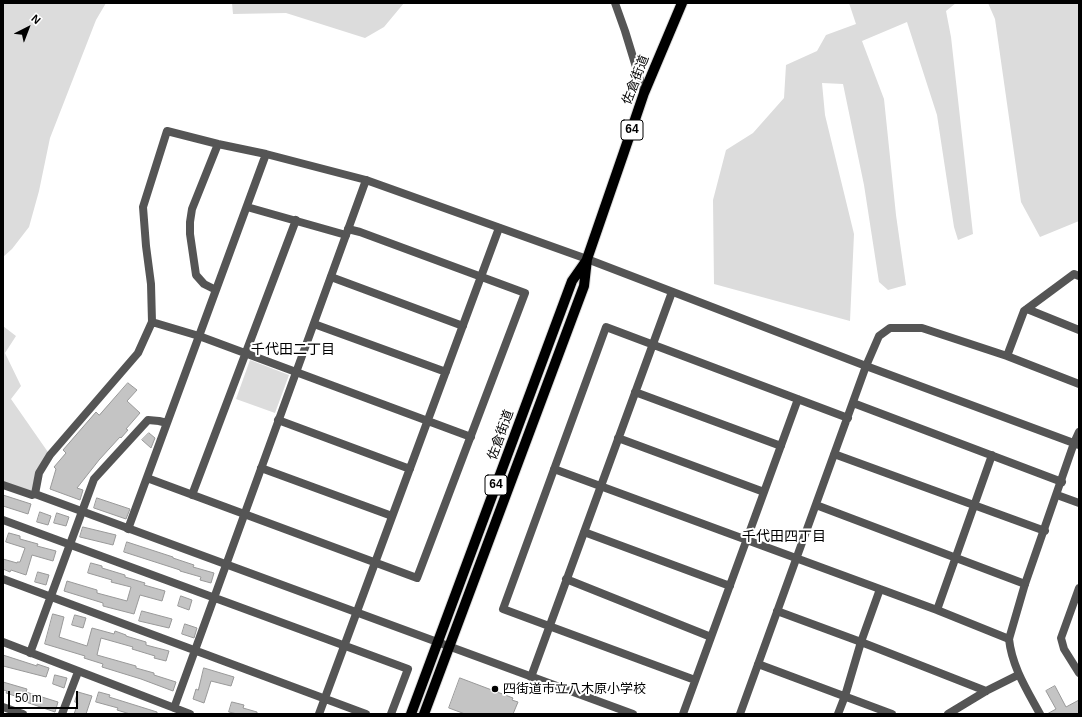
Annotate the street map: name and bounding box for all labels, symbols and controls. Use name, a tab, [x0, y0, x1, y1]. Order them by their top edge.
north arrow	[8, 8, 48, 48]
text: N	[29, 12, 43, 26]
street label: 佐倉街道	[619, 53, 653, 107]
road number: 64	[621, 120, 643, 140]
district label: 千代田二丁目	[251, 342, 335, 358]
street label: 佐倉街道	[485, 408, 517, 462]
road number: 64	[485, 475, 507, 495]
district label: 千代田四丁目	[742, 529, 826, 545]
place label: 四街道市立八木原小学校	[503, 681, 646, 697]
scale bar	[10, 683, 80, 709]
marker: 四街道市立八木原小学校	[490, 684, 500, 694]
text: 50 m	[15, 691, 42, 705]

